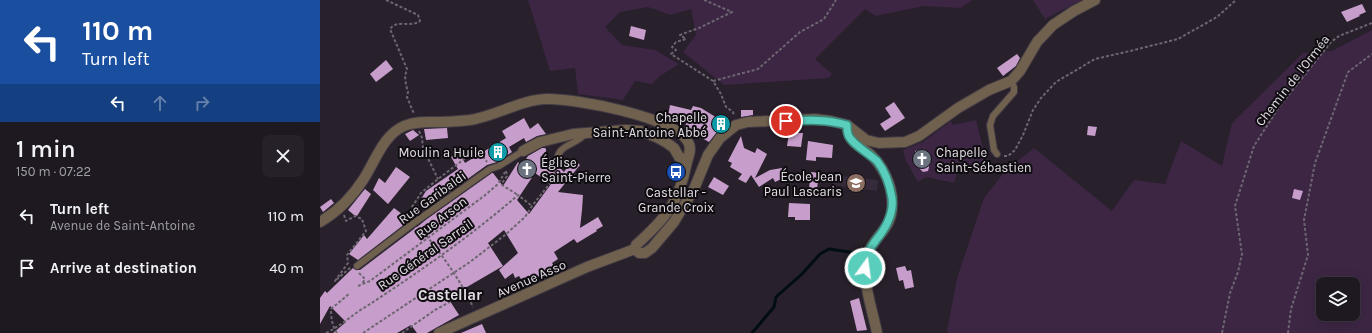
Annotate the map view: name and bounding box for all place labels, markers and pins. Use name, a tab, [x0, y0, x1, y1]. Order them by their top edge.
pin	[769, 104, 803, 138]
place label: Chapelle Saint-Antoine Abbé	[593, 110, 707, 140]
building icon: Chapelle Saint-Antoine Abbé	[710, 113, 732, 135]
building icon: Moulin a Huile	[487, 141, 509, 163]
place label: Moulin a Huile	[399, 145, 484, 160]
place label: Chapelle Saint-Sébastien	[936, 145, 1032, 175]
church icon: Chapelle Saint-Sébastien	[911, 148, 933, 170]
place label: Église Saint-Pierre	[541, 153, 611, 185]
church icon: Église Saint-Pierre	[516, 158, 538, 180]
bus stop icon: Castellar - Grande Croix	[665, 161, 687, 183]
place label: École Jean Paul Lascaris	[764, 167, 842, 199]
school or university icon: École Jean Paul Lascaris	[845, 172, 867, 194]
place label: Castellar - Grande Croix	[638, 185, 714, 215]

